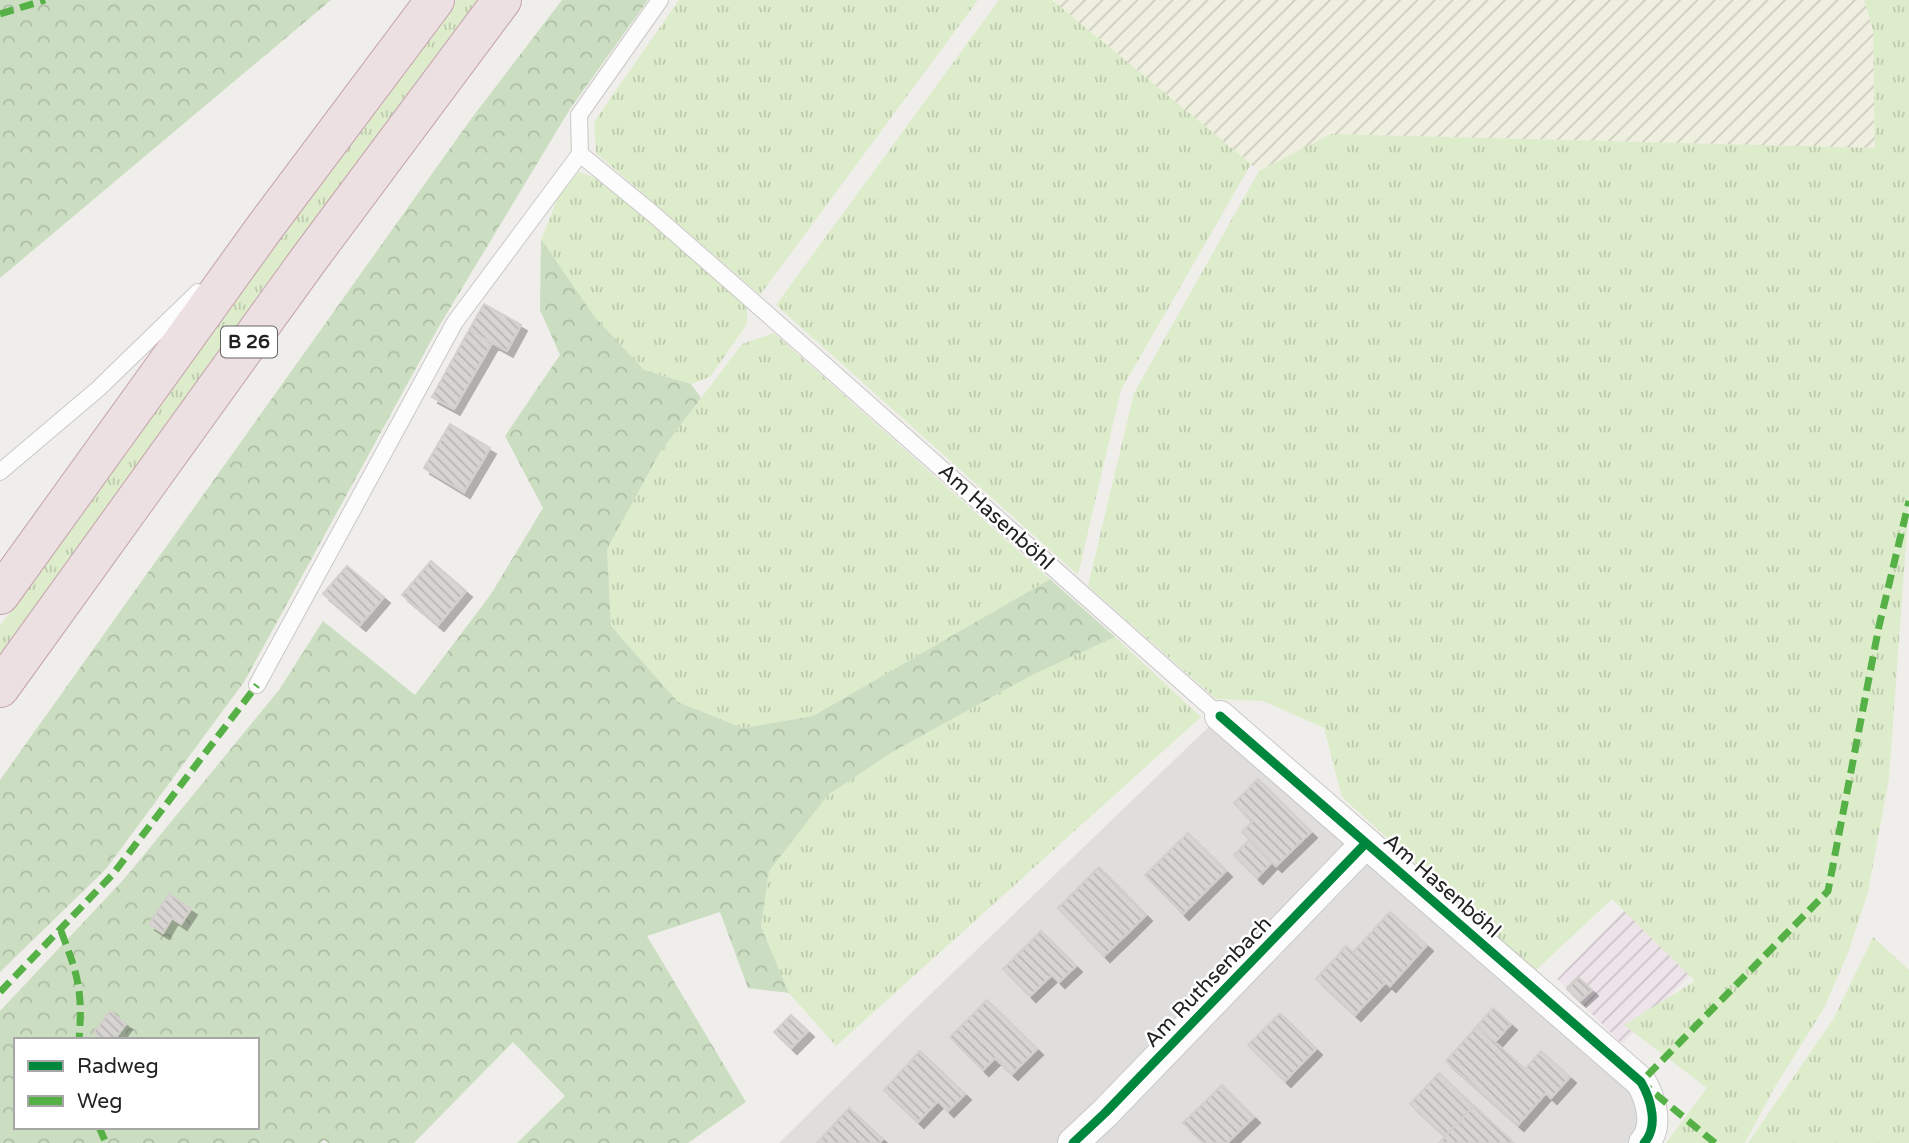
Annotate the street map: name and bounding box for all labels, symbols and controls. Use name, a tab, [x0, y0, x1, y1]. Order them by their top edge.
road number: B 26	[221, 326, 277, 358]
street label: Am Hasenböhl	[933, 459, 1059, 575]
street label: Am Hasenböhl	[1378, 828, 1506, 944]
street label: Am Ruthsenbach	[1139, 911, 1277, 1053]
legend	[14, 1038, 259, 1129]
text: Radweg	[77, 1054, 159, 1079]
text: Weg	[77, 1089, 122, 1114]

